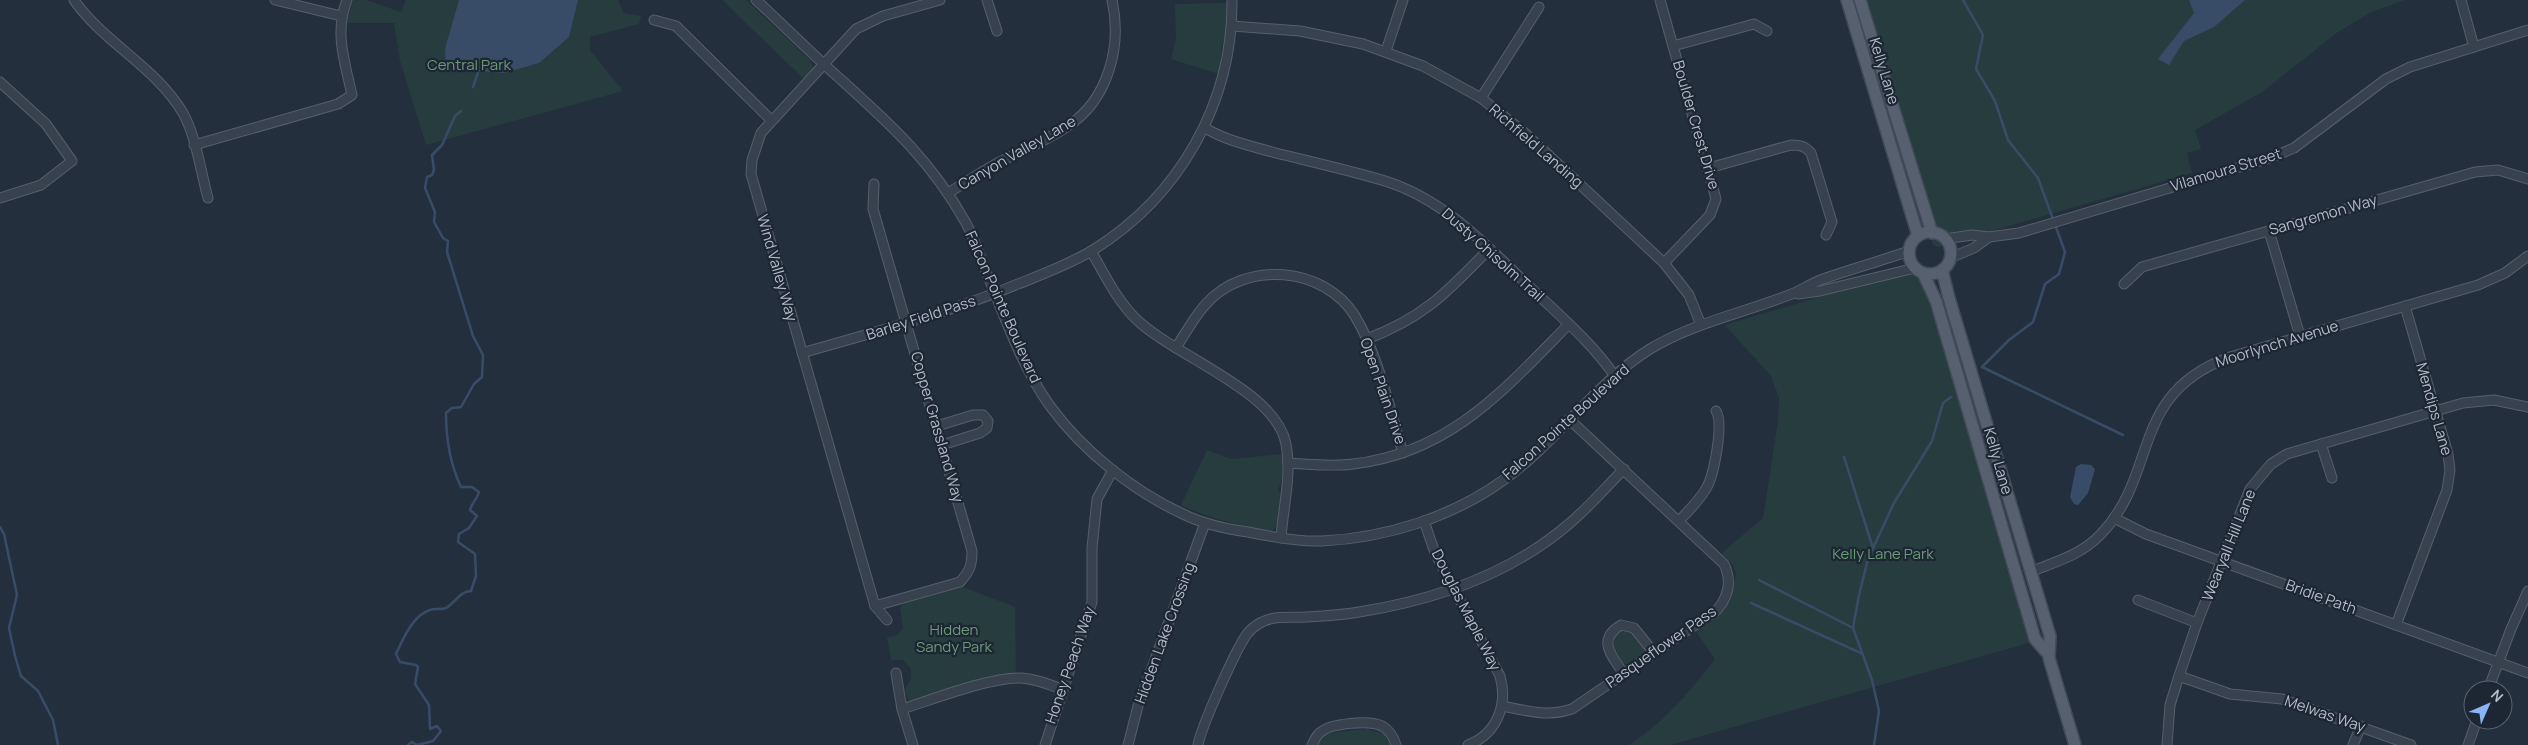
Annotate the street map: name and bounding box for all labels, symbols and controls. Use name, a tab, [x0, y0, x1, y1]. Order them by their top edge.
street label: Kelly Lane	[1864, 35, 1905, 107]
park label: Central Park	[427, 54, 512, 75]
street label: Boulder Crest Drive	[1668, 58, 1725, 192]
street label: Richfield Landing	[1485, 99, 1588, 192]
street label: Canyon Valley Lane	[954, 110, 1080, 195]
street label: Vilamoura Street	[2168, 143, 2284, 196]
street label: Sangremon Way	[2266, 189, 2380, 240]
street label: Dusty Chisolm Trail	[1438, 203, 1549, 306]
street label: Wind Valley Way	[752, 212, 803, 324]
street label: Falcon Pointe Boulevard	[960, 227, 1046, 386]
street label: Barley Field Pass	[863, 290, 978, 345]
street label: Moorlynch Avenue	[2213, 315, 2341, 372]
street label: Open Plain Drive	[1355, 335, 1412, 447]
street label: Copper Grassland Way	[906, 349, 969, 505]
street label: Falcon Pointe Boulevard	[1498, 359, 1634, 484]
street label: Mendips Lane	[2411, 360, 2458, 458]
street label: Kelly Lane	[1979, 425, 2018, 497]
street label: Wearyall Hill Lane	[2197, 486, 2261, 604]
park label: Kelly Lane Park	[1832, 543, 1934, 564]
street label: Douglas Maple Way	[1427, 545, 1506, 674]
street label: Hidden Lake Crossing	[1129, 559, 1200, 706]
street label: Bridie Path	[2283, 574, 2360, 619]
street label: Pasqueflower Pass	[1601, 600, 1720, 693]
street label: Honey Peach Way	[1040, 603, 1099, 726]
park label: Hidden Sandy Park	[916, 619, 993, 657]
north arrow	[2463, 680, 2513, 730]
text: N	[2487, 685, 2508, 706]
street label: Melwas Way	[2282, 690, 2369, 737]

